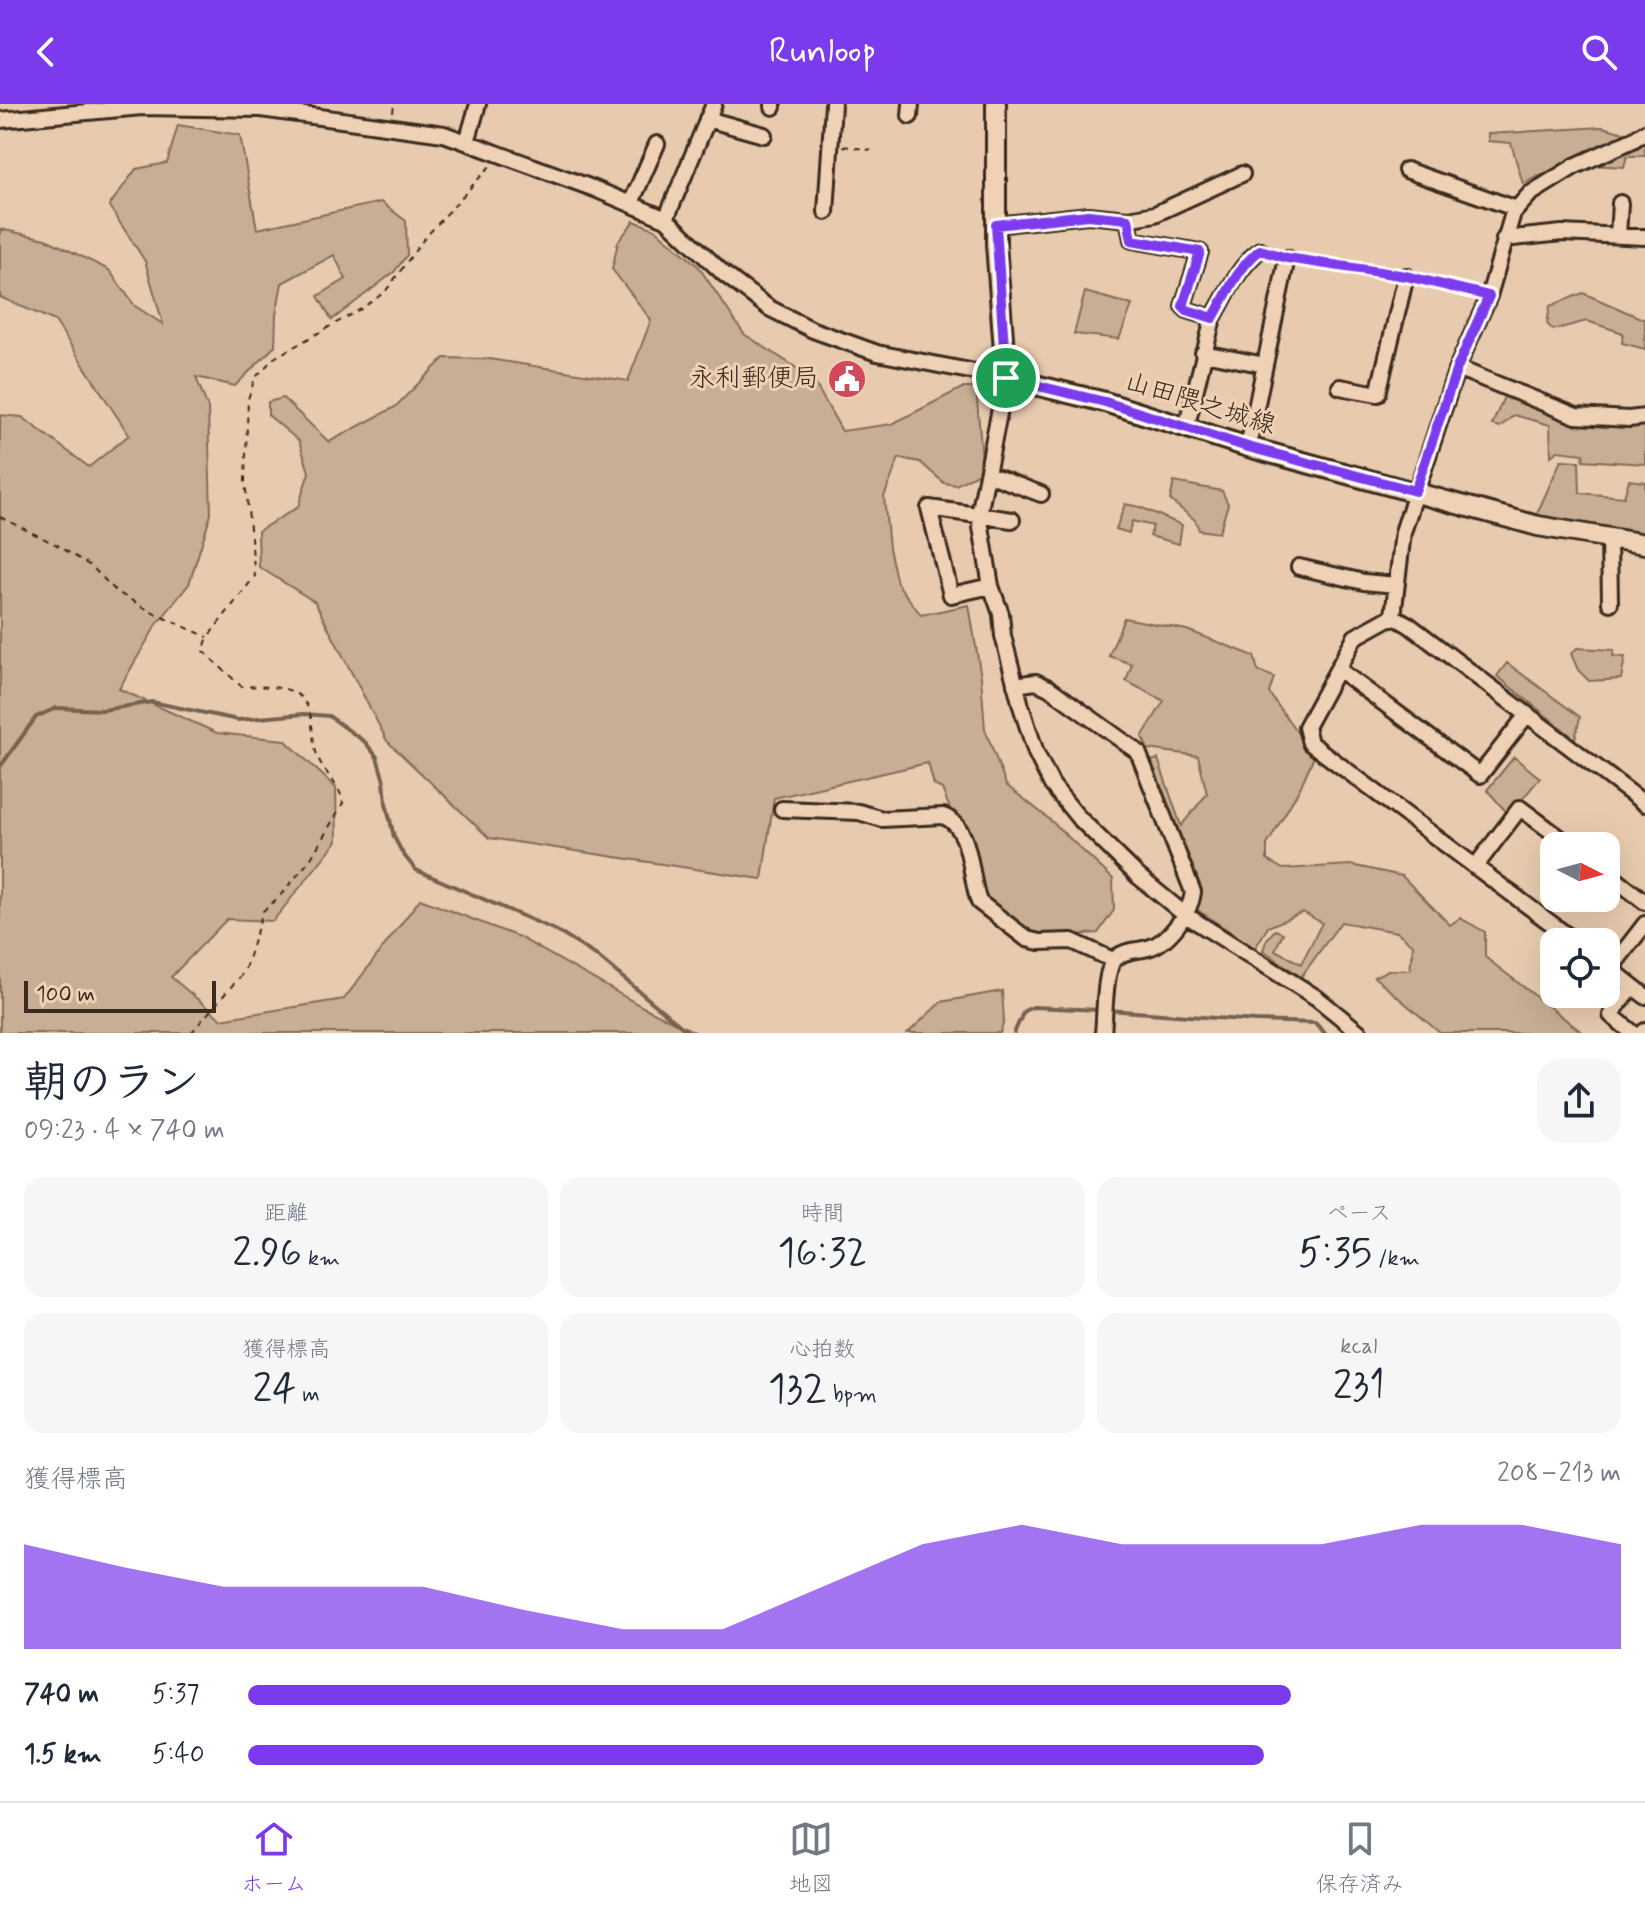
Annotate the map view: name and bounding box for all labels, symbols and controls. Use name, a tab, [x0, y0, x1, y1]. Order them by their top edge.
text: Runloop	[769, 29, 876, 76]
icon: back	[24, 30, 68, 74]
icon: search	[1577, 30, 1621, 74]
pin	[972, 344, 1040, 412]
icon: arrive	[984, 356, 1028, 400]
public building icon: 永利郵便局	[826, 358, 868, 400]
place label: 永利郵便局	[689, 362, 819, 396]
street label: 山田隈之城線	[1120, 365, 1280, 443]
north arrow	[1540, 832, 1620, 912]
map controls	[1540, 832, 1620, 1008]
button: locate	[1540, 928, 1620, 1008]
scale bar	[24, 977, 216, 1013]
text: 100 m	[36, 981, 95, 1009]
text: 朝のラン	[24, 1055, 200, 1113]
button: share	[1537, 1059, 1621, 1143]
text: 09:23 · 4 × 740 m	[24, 1114, 225, 1148]
text: 距離	[264, 1200, 308, 1228]
text: 時間	[800, 1200, 845, 1228]
text: ペース	[1326, 1200, 1391, 1228]
text: 2.96	[232, 1228, 302, 1280]
text: 16:32	[778, 1228, 867, 1280]
text: 5:35	[1298, 1228, 1372, 1280]
text: km	[302, 1245, 340, 1273]
text: /km	[1372, 1245, 1420, 1273]
text: kcal	[1340, 1333, 1377, 1361]
text: 獲得標高	[242, 1336, 330, 1364]
text: 心拍数	[789, 1336, 856, 1364]
text: 231	[1333, 1361, 1385, 1413]
text: 24	[252, 1364, 296, 1416]
text: 132	[768, 1364, 827, 1416]
text: m	[296, 1381, 320, 1409]
text: bpm	[827, 1381, 877, 1409]
text: 208–213 m	[1497, 1457, 1621, 1491]
text: 獲得標高	[24, 1463, 128, 1497]
text: 740 m	[24, 1678, 99, 1712]
text: 5:37	[152, 1678, 199, 1712]
text: 1.5 km	[24, 1738, 102, 1772]
text: 5:40	[152, 1738, 205, 1772]
tab: ホーム	[241, 1817, 306, 1899]
tab: 地図	[789, 1817, 833, 1899]
tab: 保存済み	[1316, 1817, 1404, 1899]

